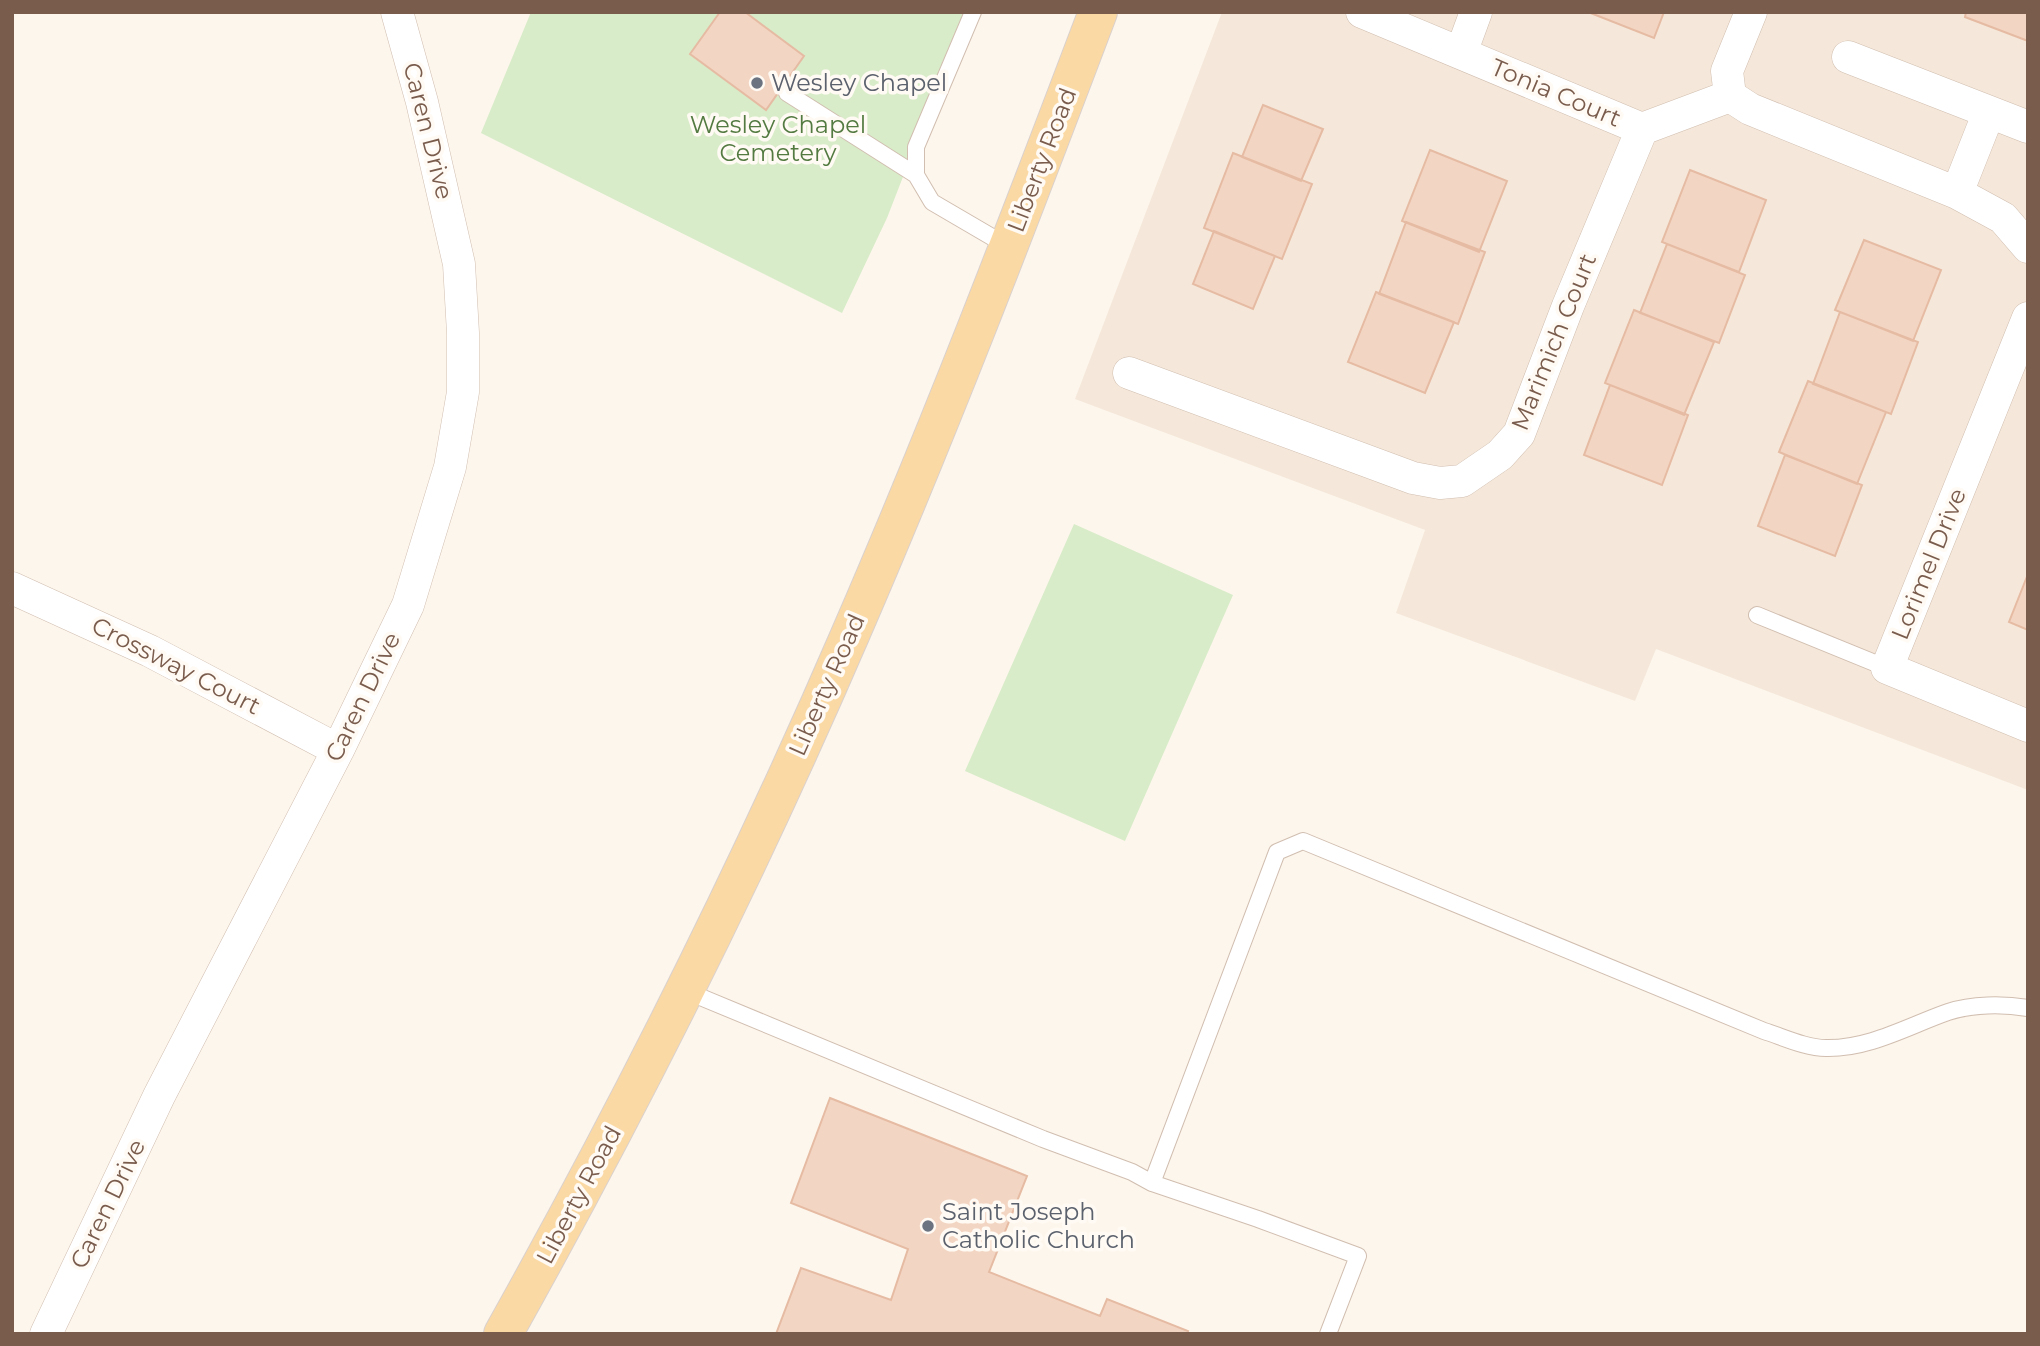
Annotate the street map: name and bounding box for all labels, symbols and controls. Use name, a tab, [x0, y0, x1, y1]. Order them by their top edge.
street label: Tonia Court	[1487, 52, 1626, 133]
street label: Caren Drive	[397, 59, 460, 202]
place label: Wesley Chapel	[771, 68, 947, 97]
marker: Wesley Chapel	[749, 75, 765, 91]
street label: Liberty Road	[1001, 84, 1082, 236]
park label: Wesley Chapel Cemetery	[690, 110, 866, 167]
street label: Marimich Court	[1505, 249, 1602, 434]
street label: Lorimel Drive	[1885, 484, 1972, 644]
street label: Liberty Road	[782, 609, 871, 760]
street label: Crossway Court	[87, 611, 266, 721]
street label: Caren Drive	[319, 627, 406, 766]
street label: Liberty Road	[530, 1121, 627, 1269]
street label: Caren Drive	[64, 1134, 151, 1273]
place label: Saint Joseph Catholic Church	[942, 1197, 1135, 1254]
marker: Saint Joseph Catholic Church	[920, 1218, 936, 1234]

